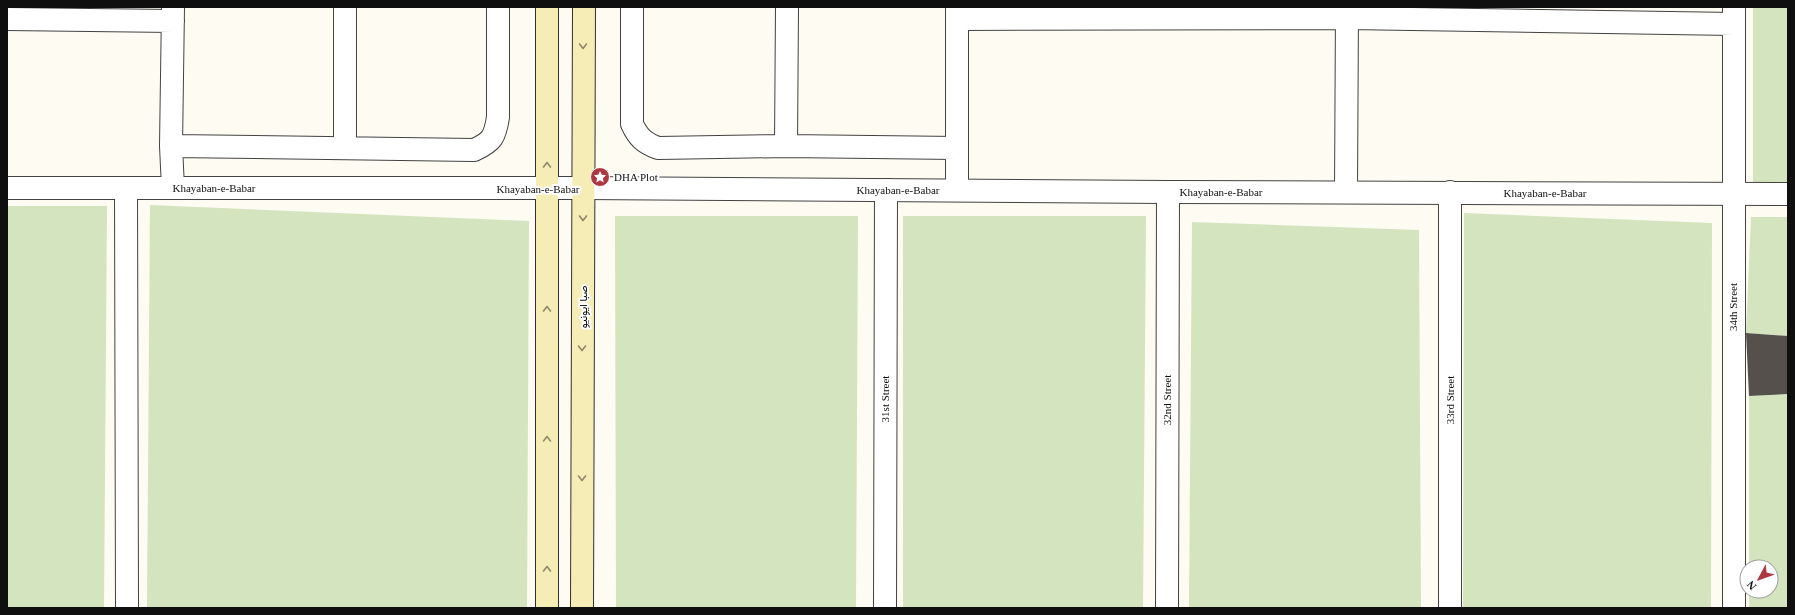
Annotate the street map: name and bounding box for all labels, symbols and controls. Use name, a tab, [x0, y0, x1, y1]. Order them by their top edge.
one-way arrow	[579, 43, 587, 49]
one-way arrow	[543, 162, 551, 168]
place icon: DHA Plot	[589, 166, 611, 188]
place label: DHA Plot	[614, 171, 658, 183]
street label: Khayaban-e-Babar	[172, 182, 256, 194]
street label: Khayaban-e-Babar	[496, 183, 580, 195]
street label: Khayaban-e-Babar	[856, 184, 940, 196]
street label: Khayaban-e-Babar	[1179, 186, 1263, 198]
street label: Khayaban-e-Babar	[1503, 187, 1587, 199]
one-way arrow	[579, 215, 587, 221]
street label: 34th Street	[1727, 283, 1739, 331]
street label: صبا ایونیو	[577, 286, 590, 328]
one-way arrow	[543, 306, 551, 312]
one-way arrow	[578, 345, 586, 351]
street label: 32nd Street	[1161, 375, 1173, 425]
street label: 31st Street	[879, 376, 891, 422]
street label: 33rd Street	[1444, 376, 1456, 424]
one-way arrow	[543, 436, 551, 442]
one-way arrow	[578, 475, 586, 481]
north arrow	[1739, 559, 1779, 599]
one-way arrow	[543, 566, 551, 572]
text: N	[1744, 579, 1759, 592]

